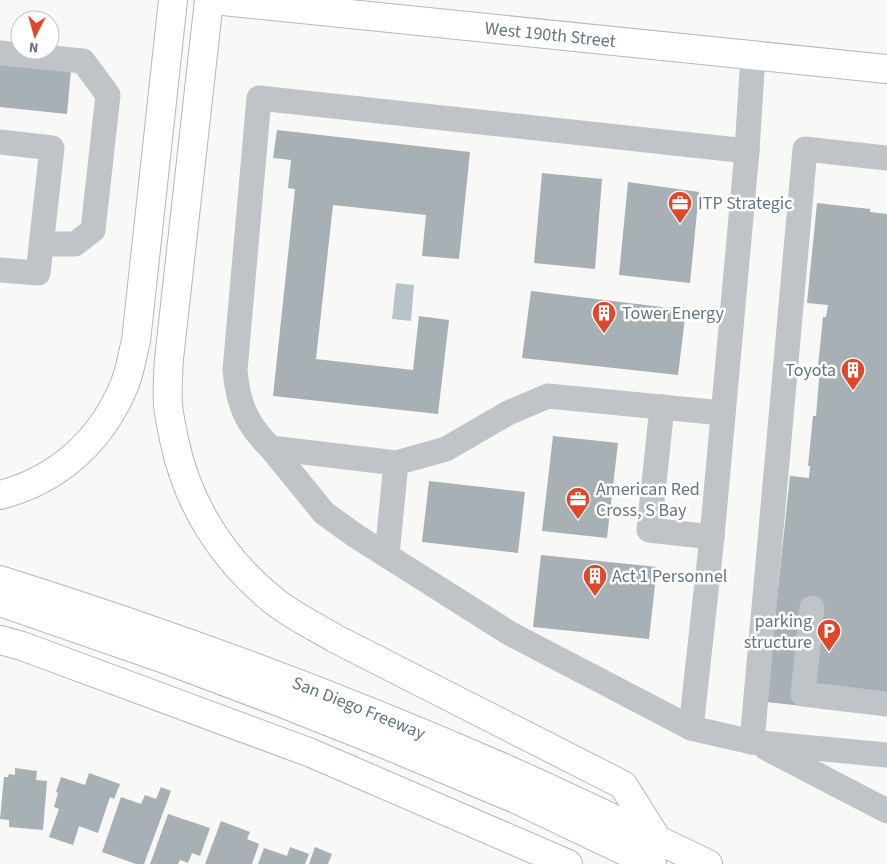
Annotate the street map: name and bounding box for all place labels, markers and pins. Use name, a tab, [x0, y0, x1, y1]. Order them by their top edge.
office icon: ITP Strategic	[667, 190, 693, 224]
place label: ITP Strategic	[698, 191, 792, 216]
building icon: Tower Energy	[591, 300, 617, 334]
place label: Tower Energy	[622, 301, 724, 326]
building icon: Toyota	[840, 357, 866, 391]
place label: Toyota	[785, 358, 836, 383]
place label: American Red Cross, S Bay	[596, 477, 700, 523]
office icon: American Red Cross, S Bay	[565, 486, 591, 520]
building icon: Act 1 Personnel	[582, 563, 608, 597]
place label: Act 1 Personnel	[612, 564, 727, 589]
place label: parking structure	[744, 609, 812, 655]
parking icon: parking structure	[816, 618, 842, 652]

